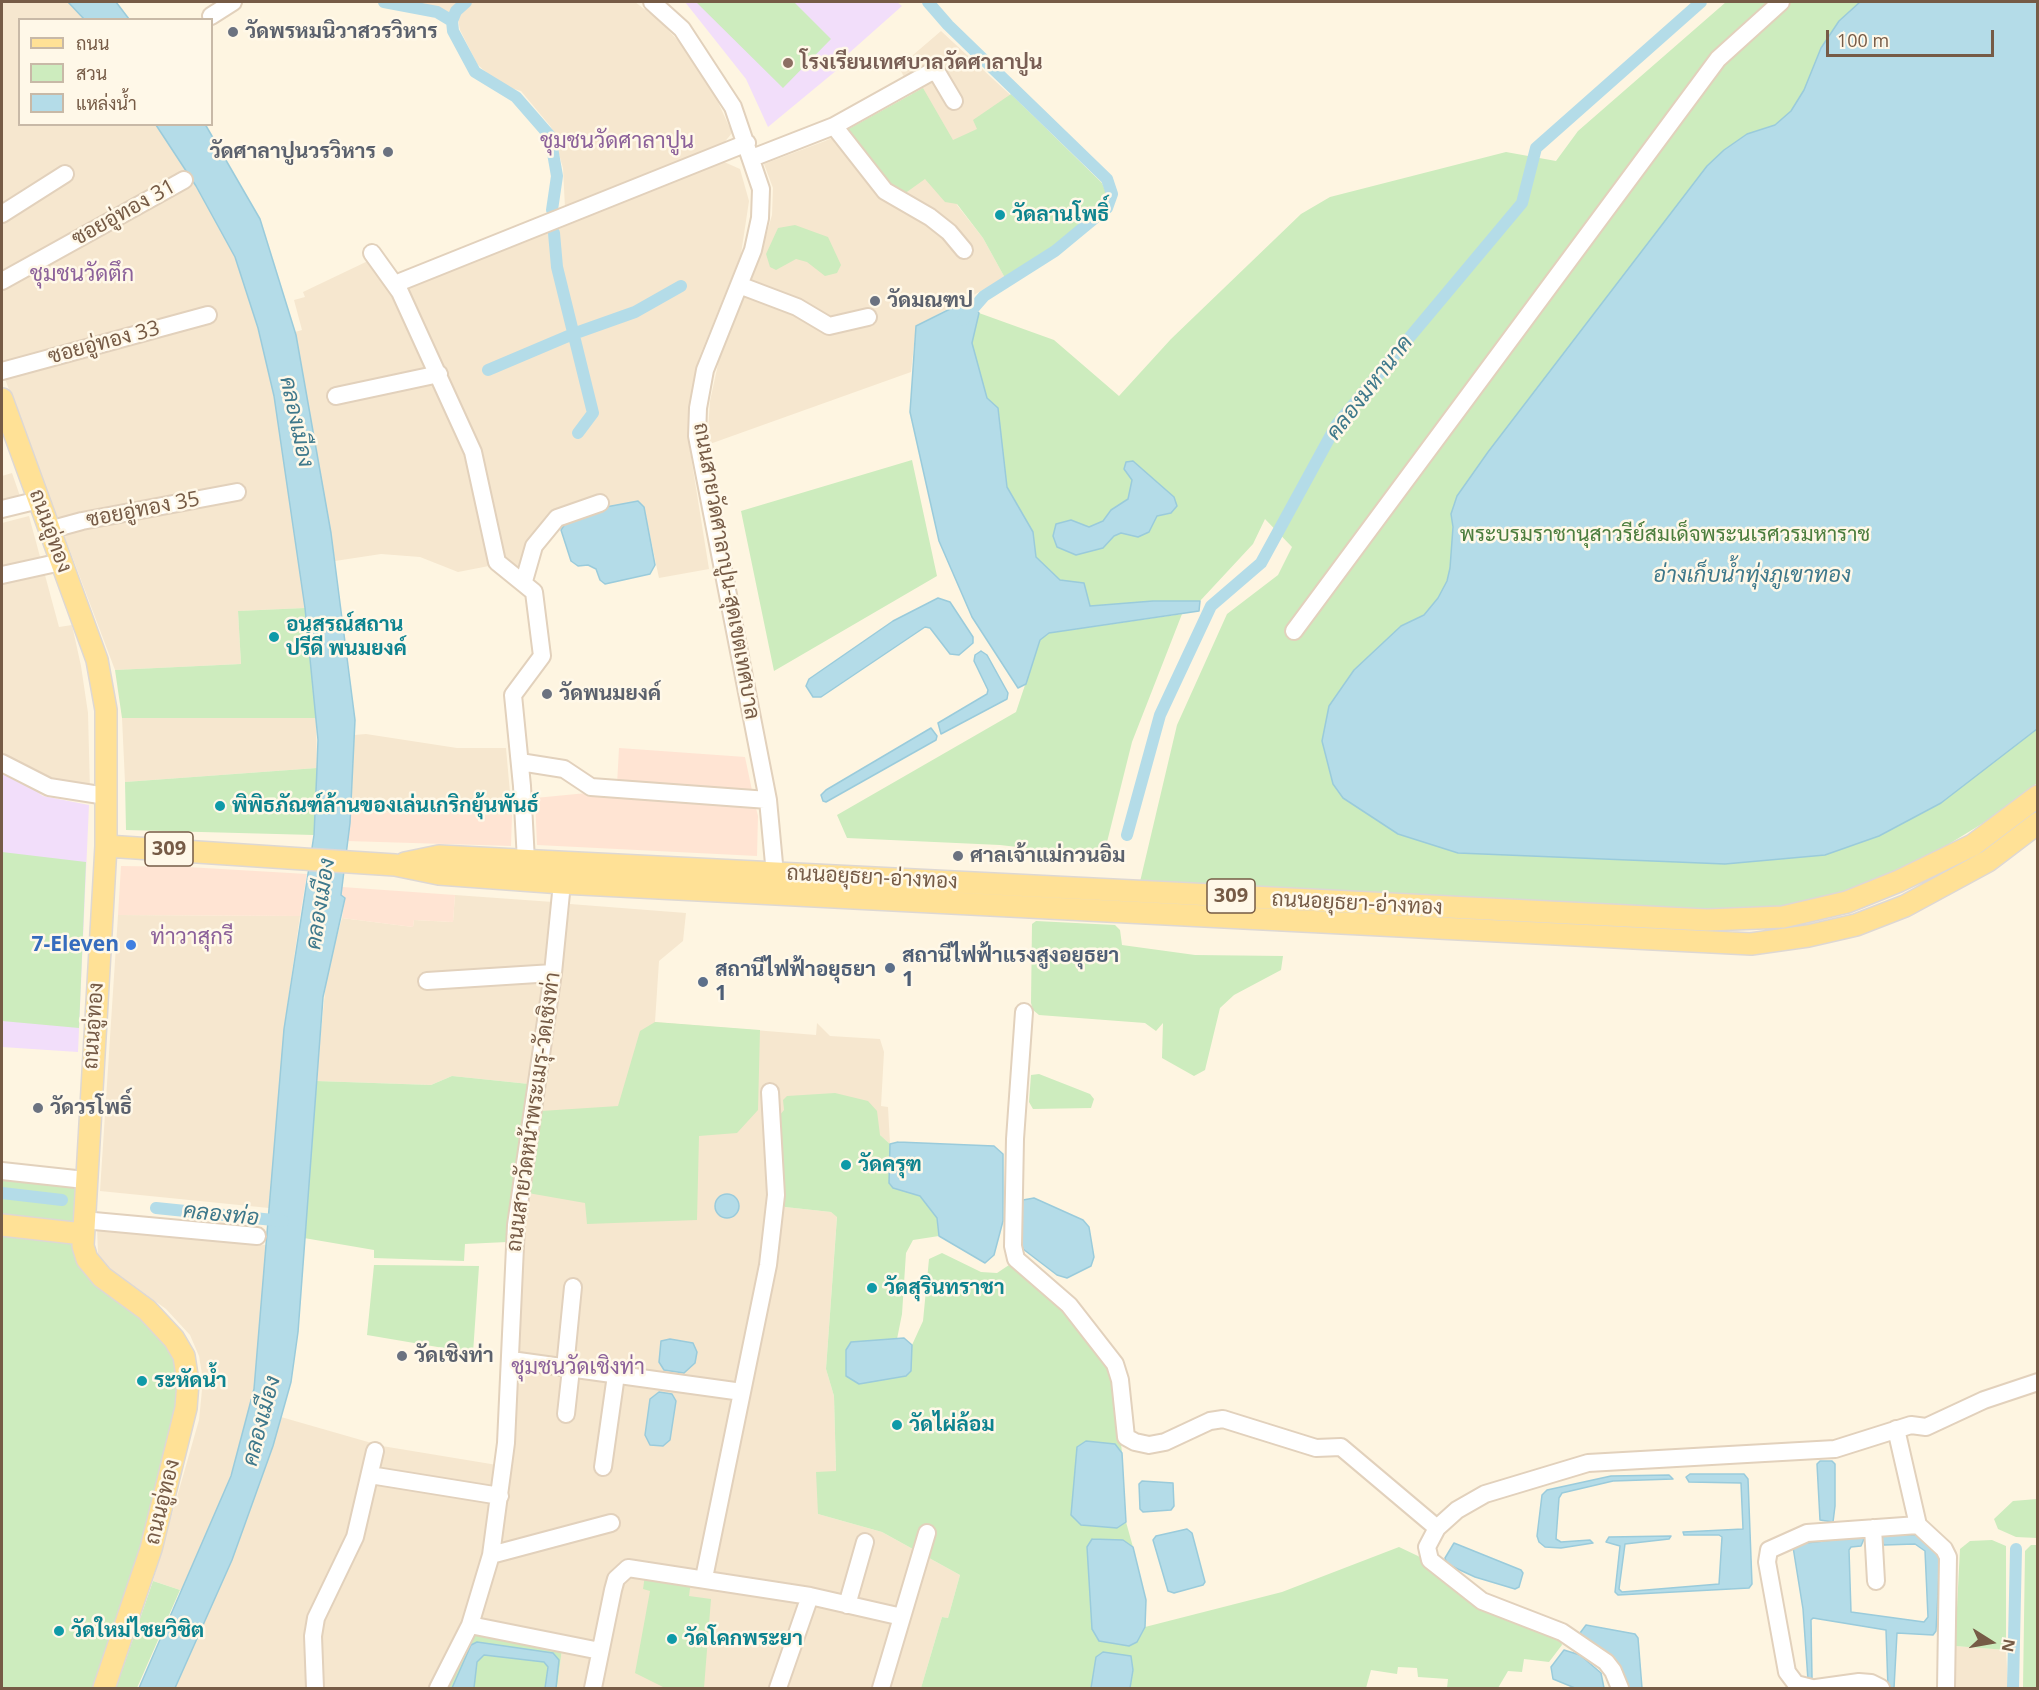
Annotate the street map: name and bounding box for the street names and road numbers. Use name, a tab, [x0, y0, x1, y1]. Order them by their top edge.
street label: ซอยอู่ทอง 31	[68, 174, 180, 252]
street label: ซอยอู่ทอง 33	[45, 316, 163, 370]
street label: ถนนสายวัดศาลาปูน-สุดเขตเทศบาล	[687, 421, 765, 721]
street label: ถนนอู่ทอง	[23, 486, 77, 576]
street label: ซอยอู่ทอง 35	[84, 487, 202, 533]
road number: 309	[145, 832, 193, 866]
street label: ถนนอยุธยา-อ่างทอง	[786, 861, 958, 895]
road number: 309	[1207, 879, 1255, 913]
street label: ถนนอยุธยา-อ่างทอง	[1271, 887, 1443, 921]
street label: ถนนสายวัดหน้าพระเมรุ-วัดเชิงท่า	[502, 971, 566, 1253]
street label: ถนนอู่ทอง	[78, 982, 110, 1070]
street label: ถนนอู่ทอง	[140, 1457, 186, 1547]

